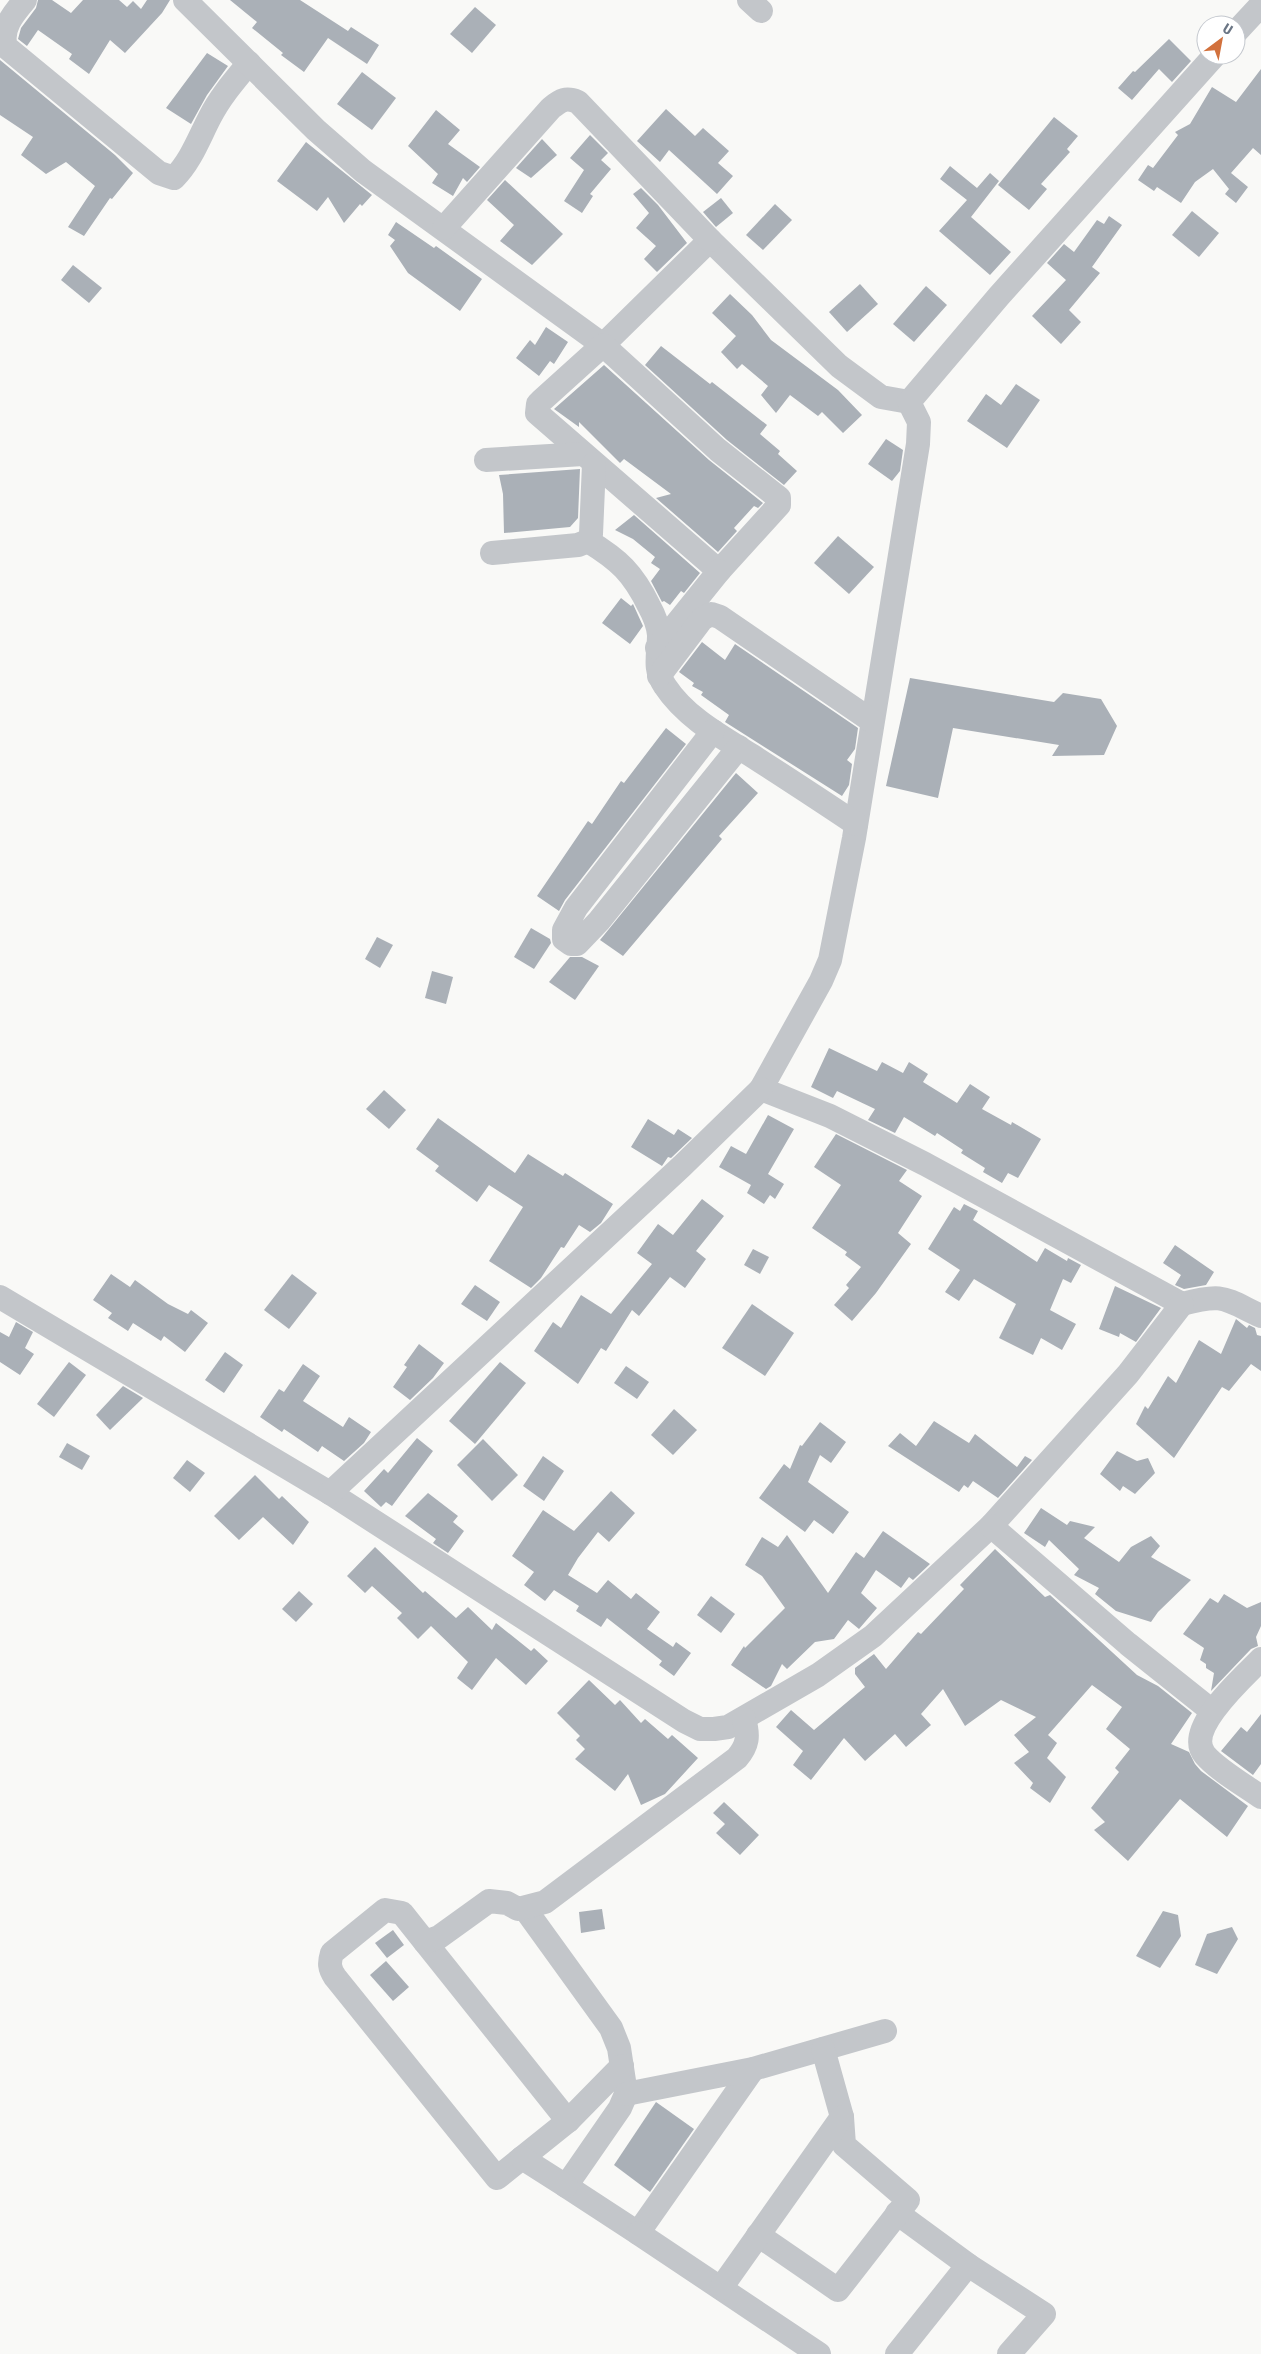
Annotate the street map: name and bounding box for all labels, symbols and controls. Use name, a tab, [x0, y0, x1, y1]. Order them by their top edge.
north arrow	[1196, 15, 1246, 65]
text: U	[1220, 20, 1236, 39]

